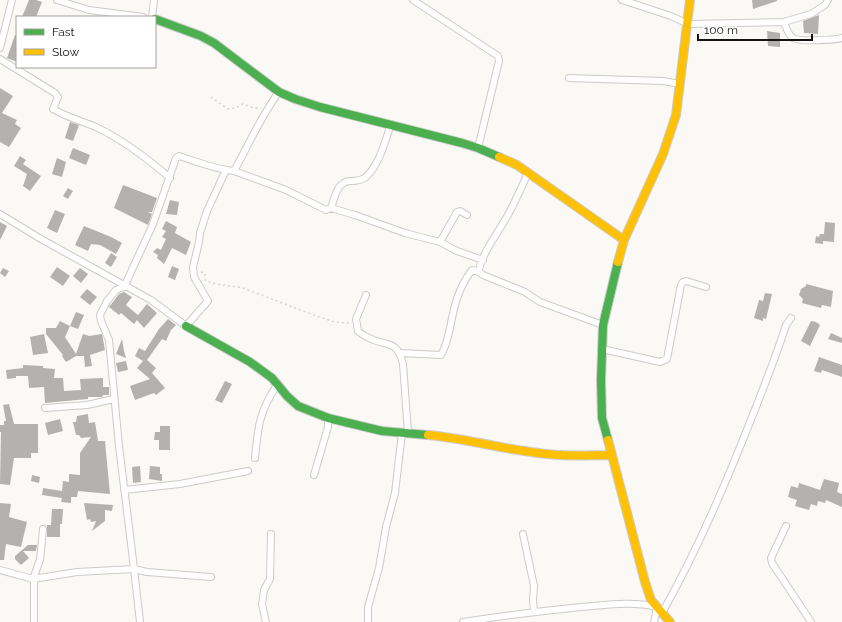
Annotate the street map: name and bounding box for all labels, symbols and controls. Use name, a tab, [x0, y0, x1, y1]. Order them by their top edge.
legend	[16, 16, 156, 68]
scale bar	[698, 16, 812, 42]
text: 100 m	[704, 23, 738, 37]
text: Fast	[52, 25, 75, 39]
text: Slow	[52, 45, 79, 59]

